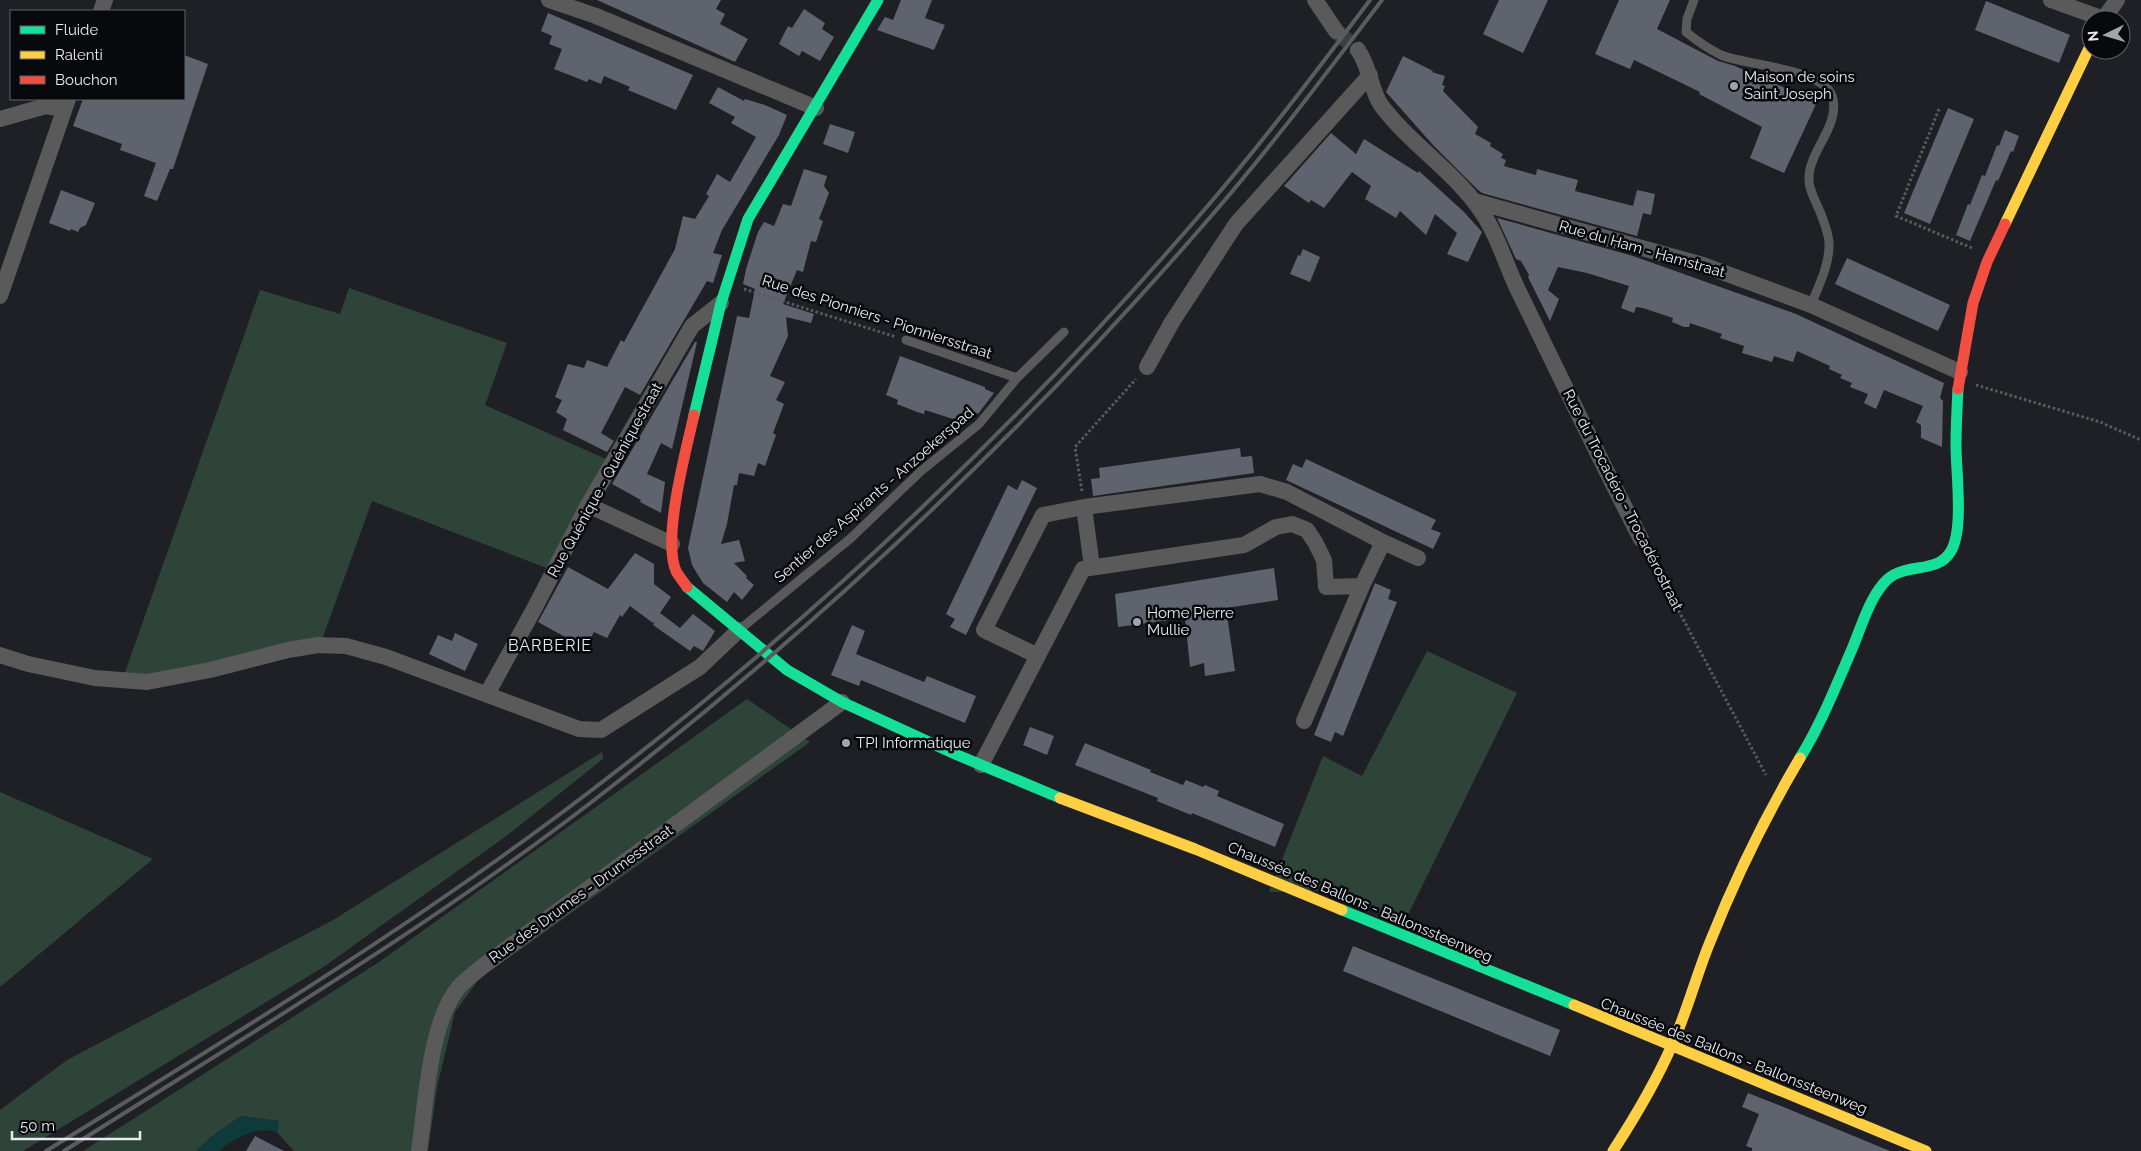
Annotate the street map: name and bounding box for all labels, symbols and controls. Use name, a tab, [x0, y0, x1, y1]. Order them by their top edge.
legend	[10, 10, 185, 100]
north arrow	[2081, 10, 2131, 60]
text: Fluide	[55, 21, 98, 39]
text: N	[2085, 30, 2101, 42]
text: Ralenti	[55, 46, 103, 64]
place label: Maison de soins Saint Joseph	[1744, 68, 1855, 103]
text: Bouchon	[55, 71, 117, 89]
marker: Maison de soins Saint Joseph	[1728, 80, 1740, 92]
street label: Rue du Ham - Hamstraat	[1557, 217, 1727, 281]
street label: Rue des Pionniers - Pionniersstraat	[760, 271, 994, 363]
street label: Rue Quénique - Quéniquestraat	[544, 379, 666, 581]
street label: Rue du Trocadéro - Trocadérostraat	[1559, 386, 1687, 614]
street label: Sentier des Aspirants - Anzoekerspad	[771, 403, 977, 587]
place label: Home Pierre Mullie	[1147, 604, 1234, 639]
marker: Home Pierre Mullie	[1131, 616, 1143, 628]
district label: BARBERIE	[508, 636, 592, 655]
place label: TPI Informatique	[856, 734, 971, 752]
marker: TPI Informatique	[840, 737, 852, 749]
street label: Rue des Drumes - Drumesstraat	[486, 821, 676, 967]
street label: Chaussée des Ballons - Ballonssteenweg	[1225, 838, 1495, 966]
street label: Chaussée des Ballons - Ballonssteenweg	[1598, 994, 1870, 1118]
scale bar	[12, 1108, 140, 1140]
text: 50 m	[20, 1117, 55, 1135]

